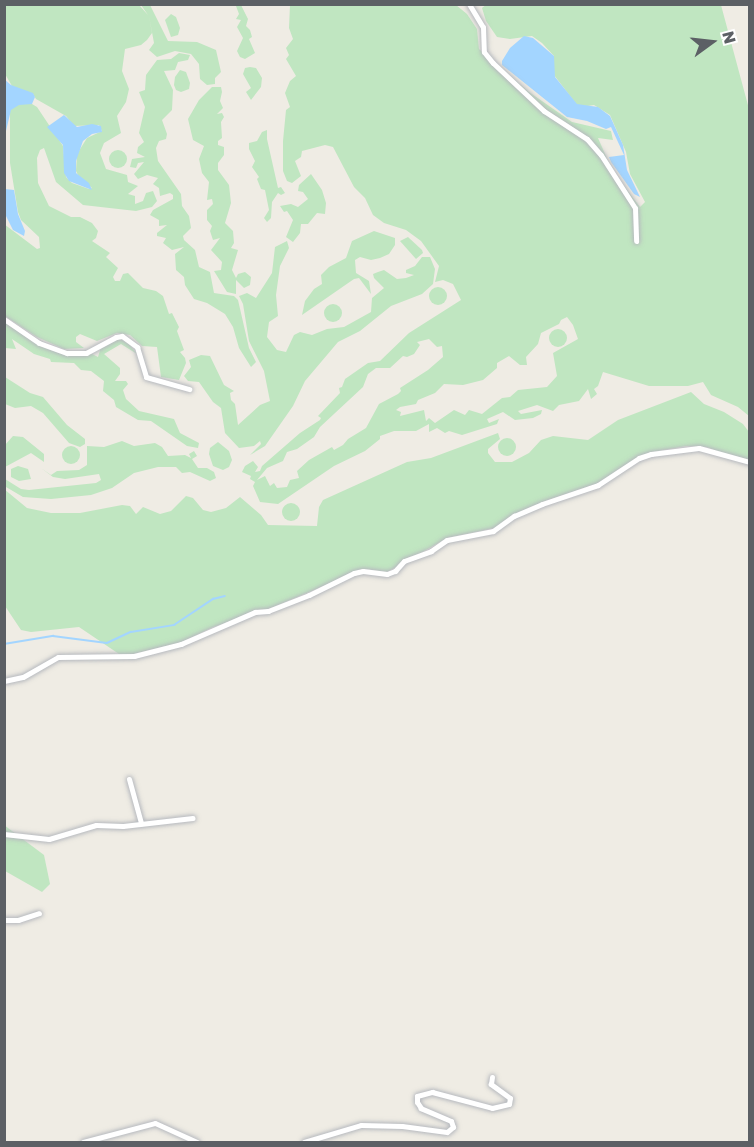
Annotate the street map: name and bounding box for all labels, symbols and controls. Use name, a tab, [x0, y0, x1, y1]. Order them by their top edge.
north arrow	[682, 12, 742, 72]
text: N	[718, 29, 741, 46]

